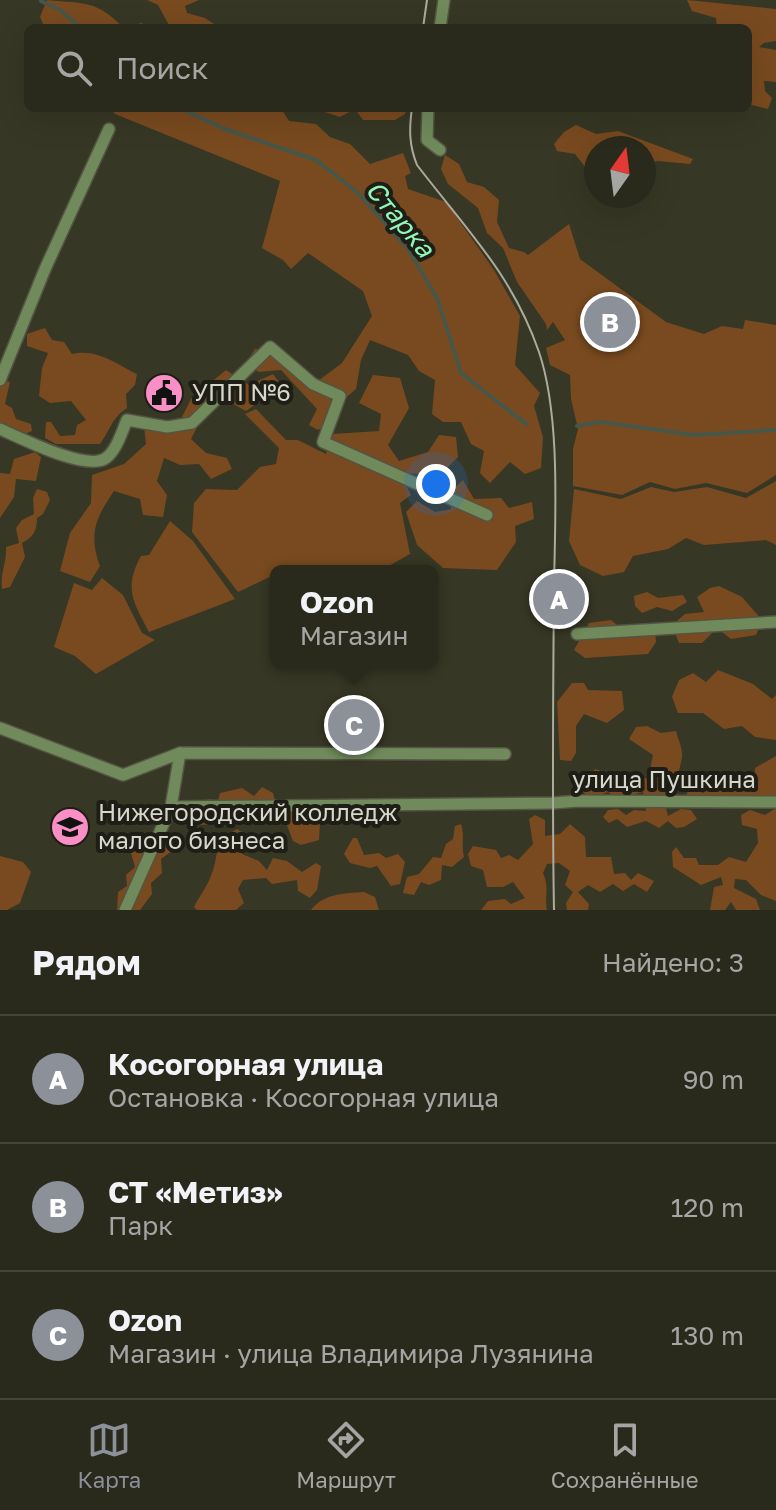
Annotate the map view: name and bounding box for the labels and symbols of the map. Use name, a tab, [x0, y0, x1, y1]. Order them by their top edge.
north arrow	[584, 136, 656, 208]
water label: Старка	[360, 174, 442, 264]
pin: B	[584, 292, 636, 352]
public building icon: УПП №6	[143, 372, 185, 414]
place label: УПП №6	[192, 377, 291, 406]
your location	[416, 464, 456, 504]
pin: A	[533, 569, 585, 629]
pin: C	[328, 695, 380, 755]
street label: улица Пушкина	[572, 764, 756, 793]
place label: Нижегородский колледж малого бизнеса	[98, 797, 398, 854]
school or university icon: Нижегородский колледж малого бизнеса	[49, 806, 91, 848]

